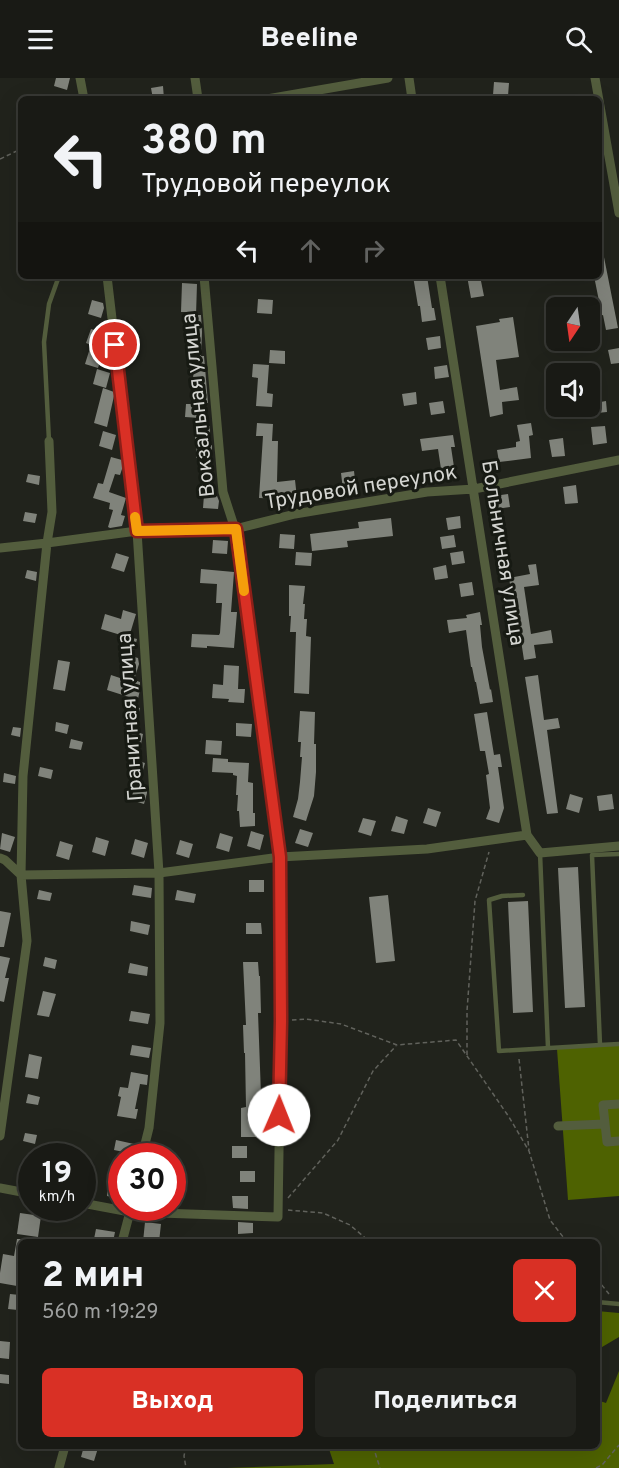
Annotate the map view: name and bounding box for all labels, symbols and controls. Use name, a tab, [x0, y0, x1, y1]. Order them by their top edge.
text: Beeline	[261, 22, 358, 56]
icon: menu	[24, 23, 57, 56]
icon: search	[562, 23, 595, 56]
text: 380 m	[141, 116, 267, 169]
icon: left	[42, 120, 120, 198]
text: Трудовой переулок	[141, 168, 391, 202]
icon: left	[231, 234, 264, 267]
icon: ahead	[294, 234, 327, 267]
icon: right	[357, 234, 390, 267]
north arrow	[546, 297, 600, 351]
map controls	[546, 297, 600, 417]
street label: Вокзальная улица	[176, 312, 222, 498]
pin	[89, 319, 140, 370]
icon: arrive	[98, 328, 131, 361]
button: sound	[546, 363, 600, 417]
street label: Больничная улица	[474, 458, 530, 648]
street label: Трудовой переулок	[263, 459, 459, 517]
street label: Гранитная улица	[112, 632, 150, 802]
position arrow	[247, 1083, 311, 1147]
speed limit sign: 30	[108, 1143, 186, 1221]
text: 19	[42, 1156, 72, 1193]
text: km/h	[39, 1188, 75, 1207]
text: 2 мин	[42, 1254, 144, 1300]
button: close	[513, 1259, 576, 1322]
text: 560 m · 19:29	[42, 1300, 158, 1326]
button: Выход	[42, 1368, 303, 1437]
button: Поделиться	[315, 1368, 576, 1437]

